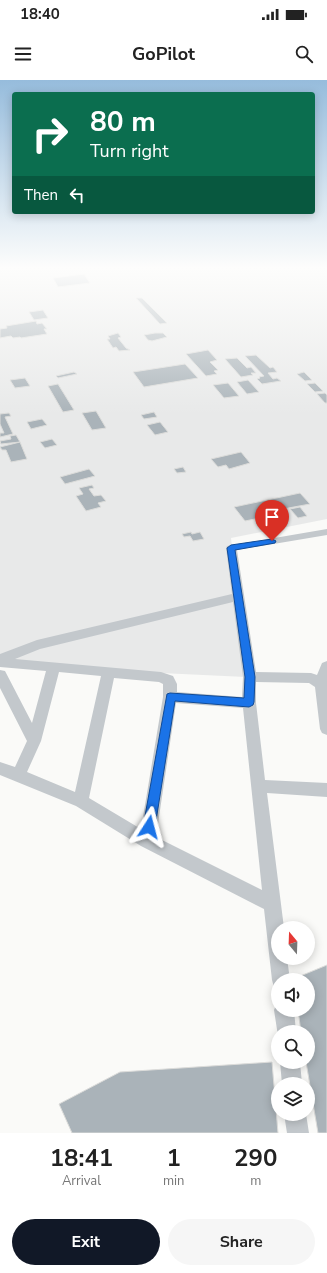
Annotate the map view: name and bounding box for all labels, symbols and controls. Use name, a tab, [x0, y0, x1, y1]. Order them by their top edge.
text: 18:40	[20, 4, 60, 24]
text: GoPilot	[132, 42, 195, 66]
icon: menu	[12, 43, 34, 65]
icon: search	[293, 43, 315, 65]
text: 80 m	[90, 103, 156, 141]
icon: right	[24, 108, 76, 160]
text: Turn right	[90, 139, 169, 163]
icon: left	[66, 184, 88, 206]
text: Then	[24, 185, 58, 205]
pin	[255, 500, 289, 541]
icon: arrive	[261, 506, 283, 528]
position arrow	[128, 806, 170, 848]
north arrow	[271, 921, 315, 965]
map controls	[271, 921, 315, 1121]
button: sound	[271, 973, 315, 1017]
button: search	[271, 1025, 315, 1069]
button: layers	[271, 1077, 315, 1121]
text: 18:41	[50, 1142, 113, 1174]
text: 1	[166, 1142, 181, 1174]
text: 290	[234, 1142, 277, 1174]
text: Arrival	[62, 1172, 101, 1190]
text: min	[163, 1172, 184, 1190]
text: m	[250, 1172, 261, 1190]
button: Exit	[12, 1219, 160, 1265]
button: Share	[168, 1219, 315, 1265]

